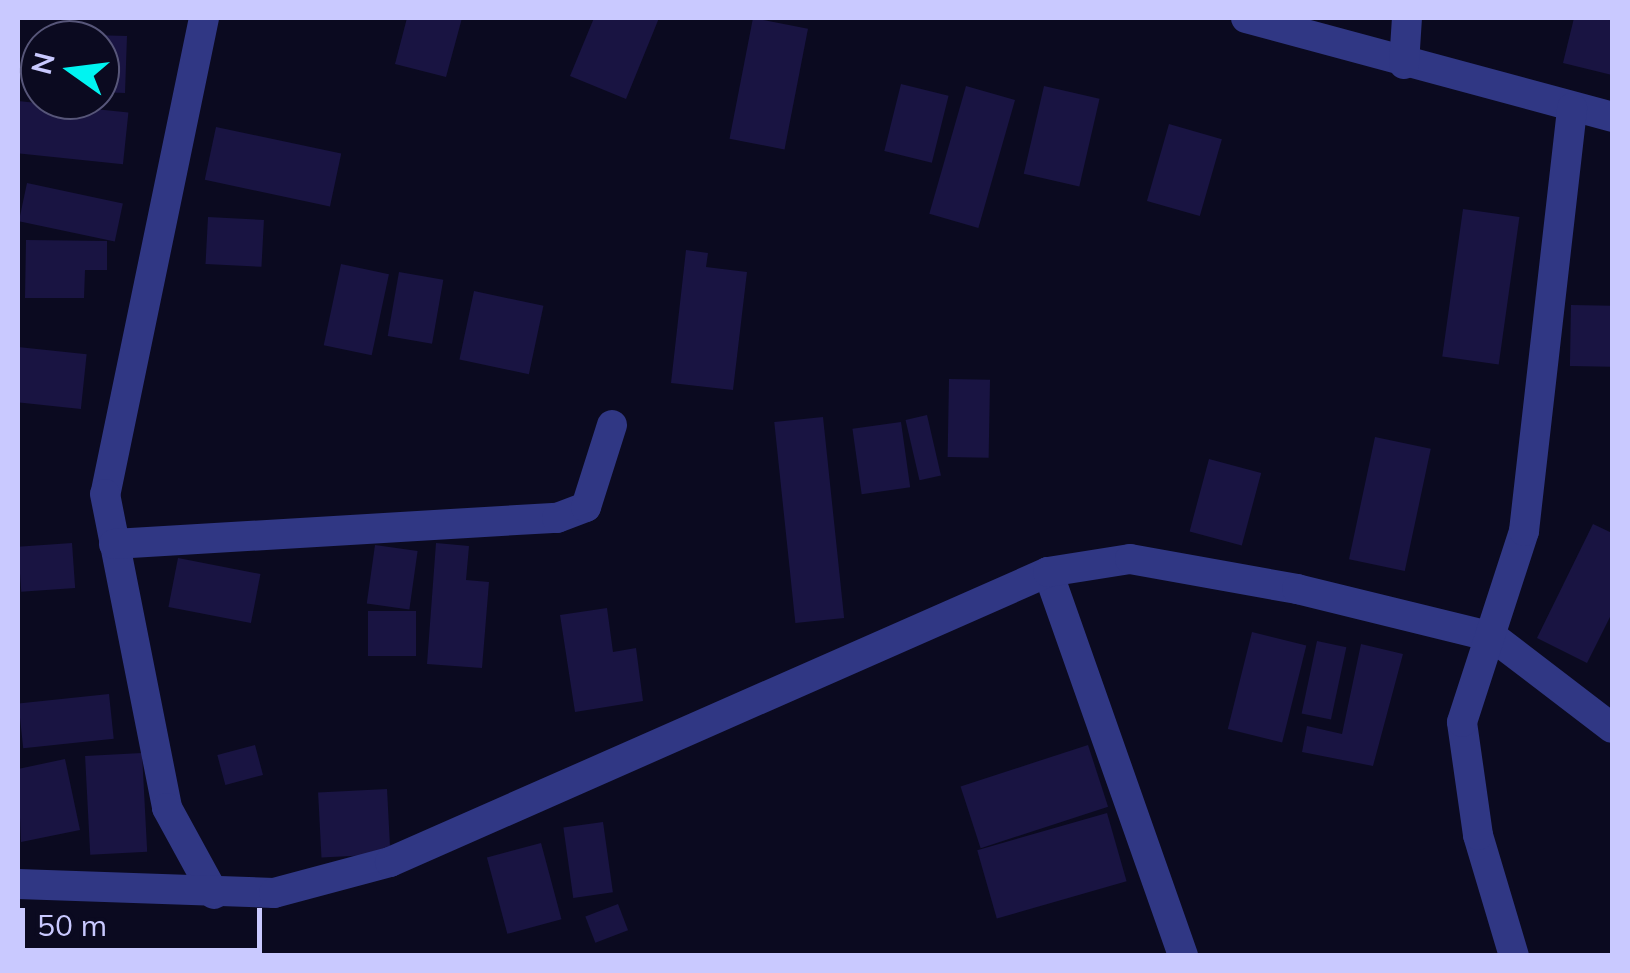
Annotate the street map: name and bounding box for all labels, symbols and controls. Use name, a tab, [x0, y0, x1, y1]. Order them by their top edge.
north arrow	[20, 20, 120, 120]
text: N	[23, 49, 62, 78]
scale bar	[25, 888, 268, 950]
text: 50 m	[37, 906, 107, 944]

